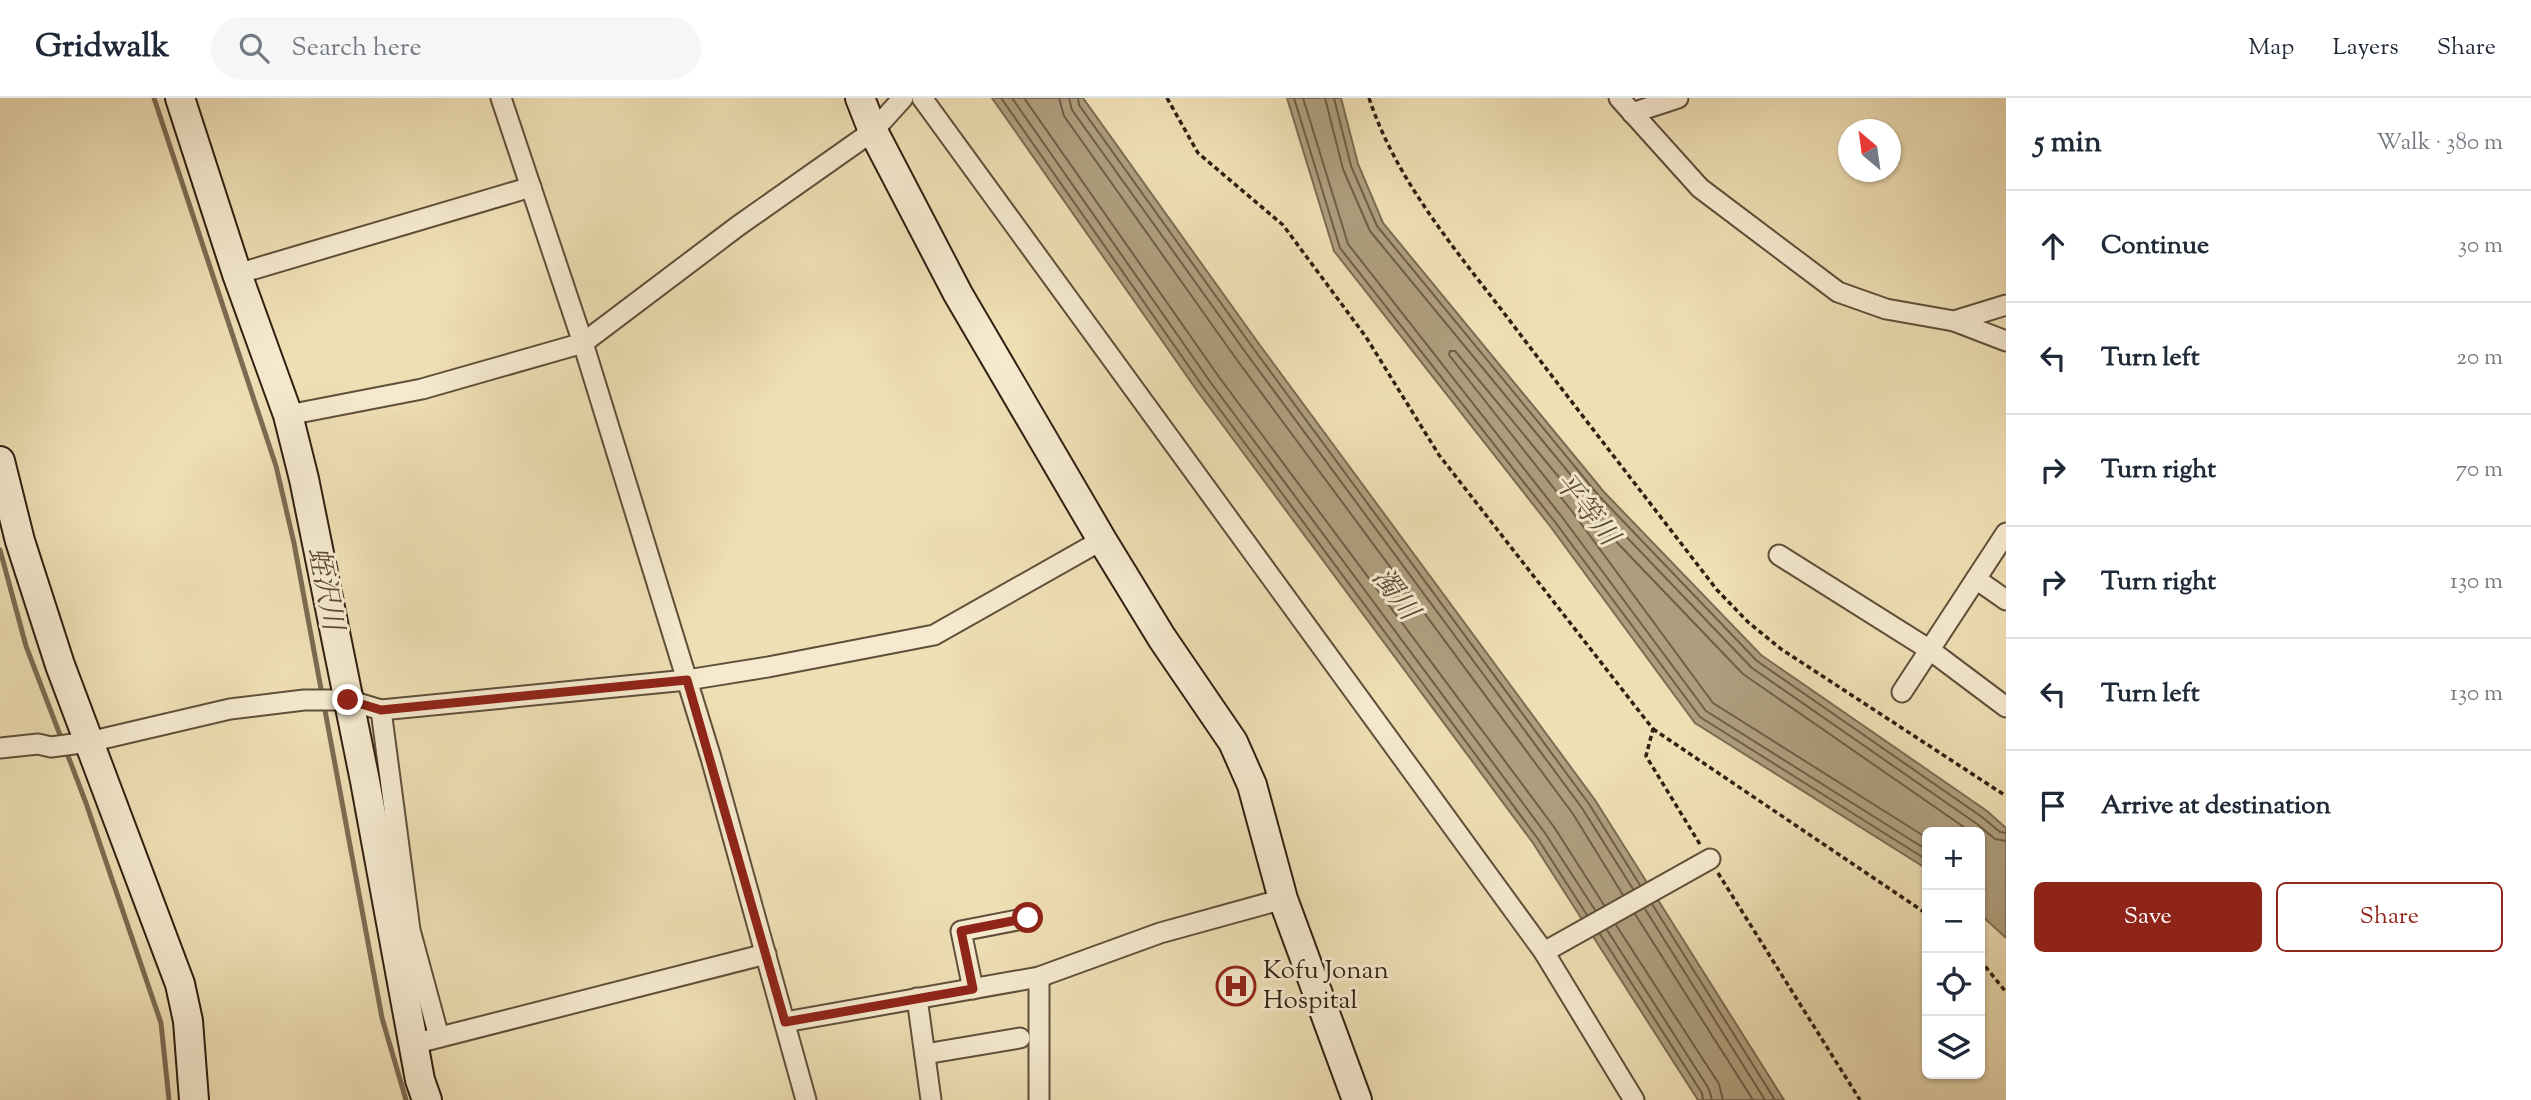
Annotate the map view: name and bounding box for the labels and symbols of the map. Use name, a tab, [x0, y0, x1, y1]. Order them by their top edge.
north arrow	[1838, 119, 1901, 182]
water label: 平等川	[1543, 465, 1629, 558]
water label: 蛭沢川	[296, 544, 352, 637]
water label: 濁川	[1361, 561, 1429, 632]
route end	[332, 684, 363, 715]
route start	[1012, 902, 1043, 933]
place label: Kofu Jonan Hospital	[1263, 953, 1389, 1020]
hospital icon: Kofu Jonan Hospital	[1215, 965, 1257, 1007]

